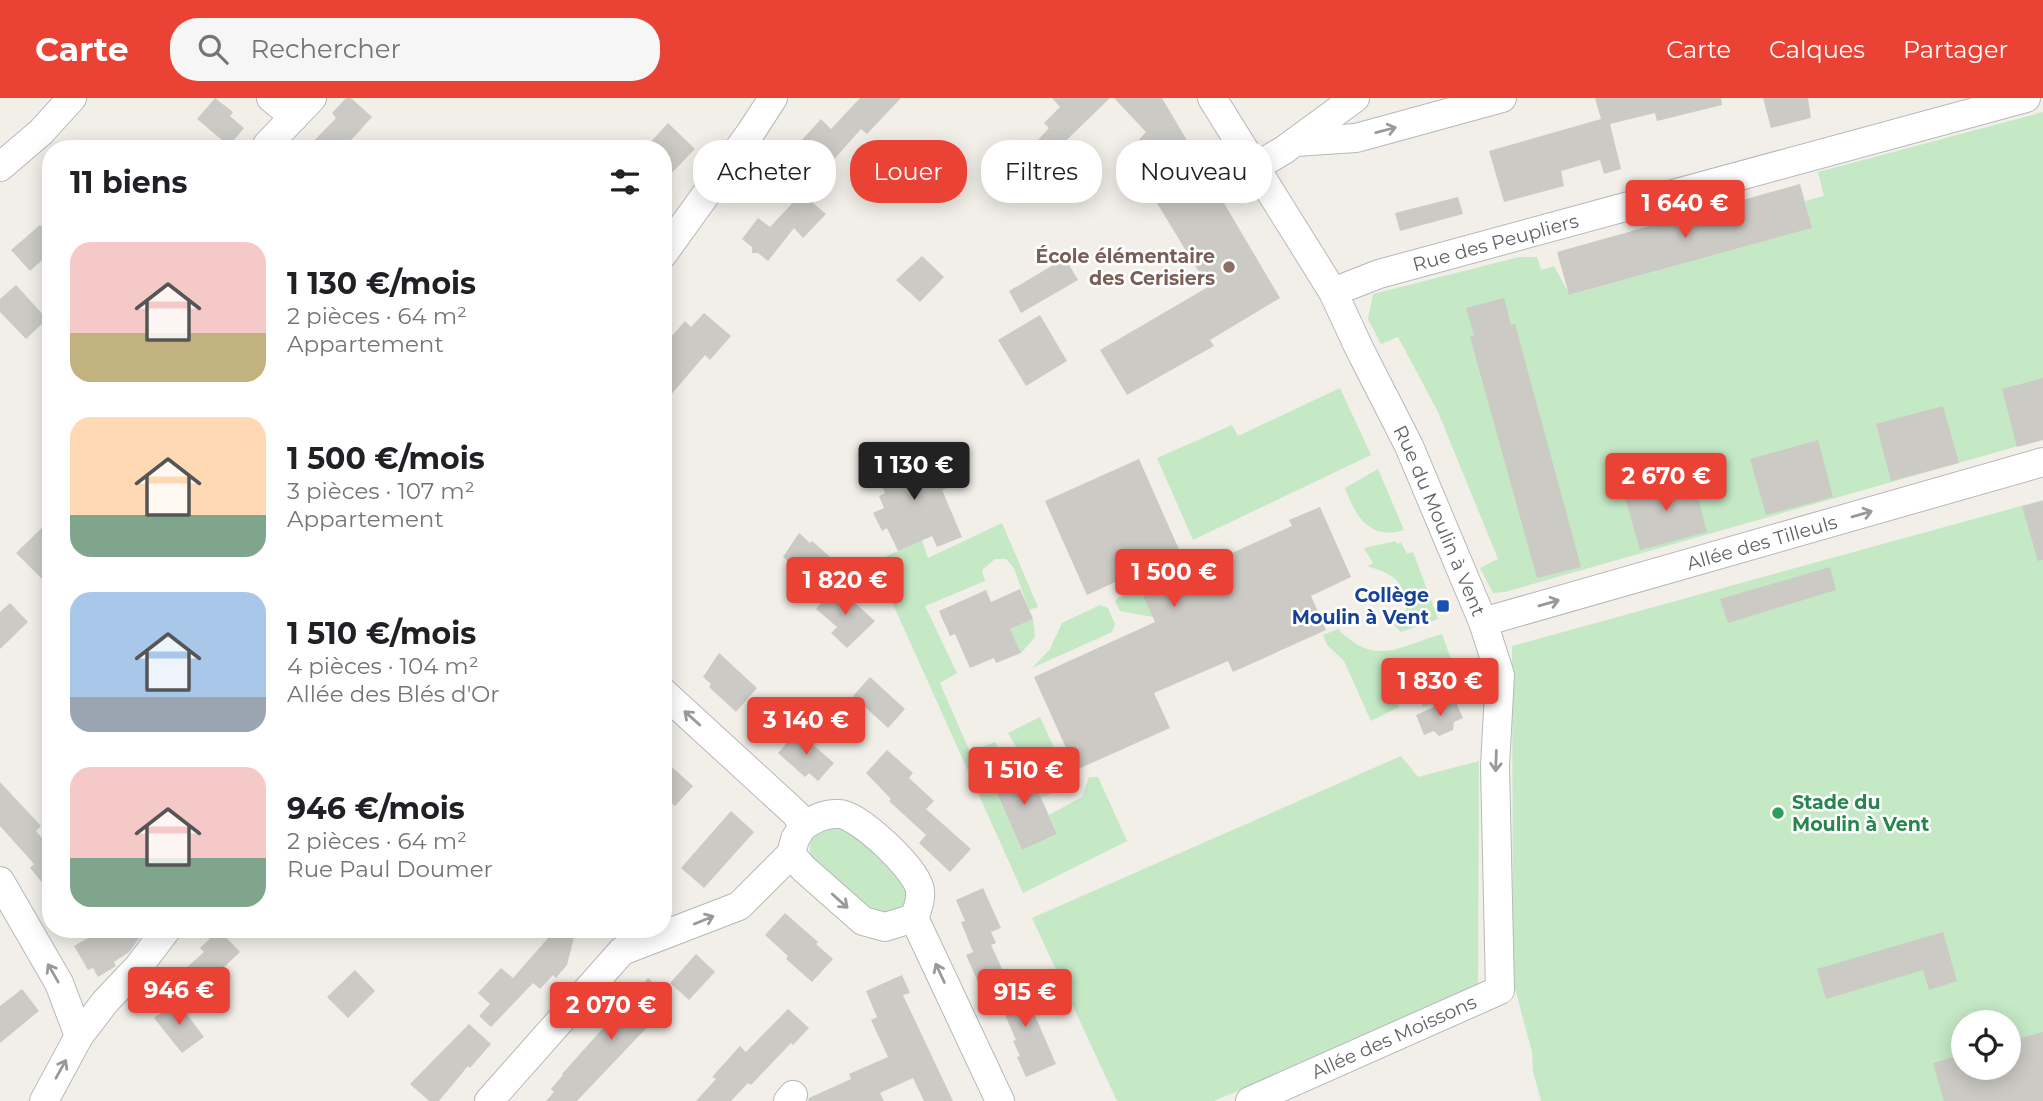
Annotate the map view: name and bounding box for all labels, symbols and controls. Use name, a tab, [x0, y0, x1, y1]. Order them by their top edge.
search box	[170, 18, 660, 81]
text: Carte	[35, 29, 128, 69]
icon: search	[194, 30, 232, 68]
text: Rechercher	[250, 33, 401, 65]
text: Carte	[1666, 35, 1731, 64]
text: Calques	[1769, 35, 1865, 64]
text: Partager	[1903, 35, 2008, 64]
one-way arrow	[1375, 122, 1397, 135]
chip: Acheter	[693, 140, 836, 203]
chip: Louer	[850, 140, 967, 203]
chip: Filtres	[981, 140, 1102, 203]
chip: Nouveau	[1116, 140, 1272, 203]
icon: filters	[606, 163, 644, 201]
text: 11 biens	[70, 164, 187, 201]
pin: 1 640 €	[1620, 180, 1750, 240]
text: 1 640 €	[1642, 189, 1728, 217]
street label: Rue des Peupliers	[1410, 209, 1581, 276]
place label: École élémentaire des Cerisiers	[1035, 245, 1215, 290]
marker: École élémentaire des Cerisiers	[1221, 259, 1237, 275]
text: 1 130 €/mois	[287, 265, 476, 302]
icon: home	[126, 270, 210, 354]
text: 2 pièces · 64 m²	[287, 302, 467, 330]
text: Appartement	[287, 330, 444, 358]
street label: Rue du Moulin à Vent	[1389, 421, 1491, 620]
text: 1 500 €/mois	[287, 440, 485, 477]
pin: 1 130 €	[849, 442, 979, 502]
icon: home	[126, 445, 210, 529]
text: 1 130 €	[875, 451, 953, 479]
pin: 2 670 €	[1601, 454, 1731, 513]
text: 2 670 €	[1621, 462, 1711, 490]
text: 3 pièces · 107 m²	[287, 477, 475, 505]
text: Appartement	[287, 505, 444, 533]
one-way arrow	[1851, 506, 1873, 519]
street label: Allée des Tilleuls	[1684, 510, 1840, 575]
pin: 1 500 €	[1109, 550, 1239, 609]
pin: 1 820 €	[780, 558, 910, 617]
text: 1 500 €	[1131, 558, 1217, 586]
text: 1 820 €	[802, 566, 888, 594]
place label: Collège Moulin à Vent	[1292, 584, 1429, 629]
one-way arrow	[1537, 596, 1560, 609]
marker: Collège Moulin à Vent	[1435, 598, 1451, 614]
text: 1 510 €/mois	[287, 615, 476, 652]
icon: home	[126, 620, 210, 704]
text: 4 pièces · 104 m²	[287, 652, 479, 680]
pin: 1 830 €	[1375, 658, 1505, 718]
text: 1 830 €	[1397, 667, 1483, 695]
text: Allée des Blés d'Or	[287, 680, 499, 708]
pin: 3 140 €	[741, 698, 871, 757]
text: 3 140 €	[763, 706, 849, 734]
one-way arrow	[683, 710, 701, 726]
pin: 1 510 €	[959, 748, 1089, 807]
one-way arrow	[1489, 749, 1503, 772]
text: 1 510 €	[984, 756, 1064, 784]
text: 946 €/mois	[287, 790, 465, 827]
place label: Stade du Moulin à Vent	[1792, 791, 1929, 836]
icon: home	[126, 795, 210, 879]
marker: Stade du Moulin à Vent	[1770, 805, 1786, 821]
text: 2 pièces · 64 m²	[287, 827, 467, 855]
text: Rue Paul Doumer	[287, 855, 493, 883]
one-way arrow	[831, 893, 849, 909]
one-way arrow	[693, 912, 715, 925]
one-way arrow	[933, 963, 946, 984]
one-way arrow	[46, 964, 60, 984]
pin: 946 €	[130, 968, 228, 1027]
pin: 915 €	[976, 970, 1074, 1029]
text: 946 €	[144, 976, 214, 1004]
text: 915 €	[994, 978, 1056, 1006]
pin: 2 070 €	[546, 982, 676, 1042]
street label: Allée des Moissons	[1308, 990, 1480, 1084]
text: 2 070 €	[566, 991, 656, 1019]
map controls	[1951, 1010, 2021, 1080]
button: locate	[1951, 1010, 2021, 1080]
one-way arrow	[55, 1059, 69, 1079]

